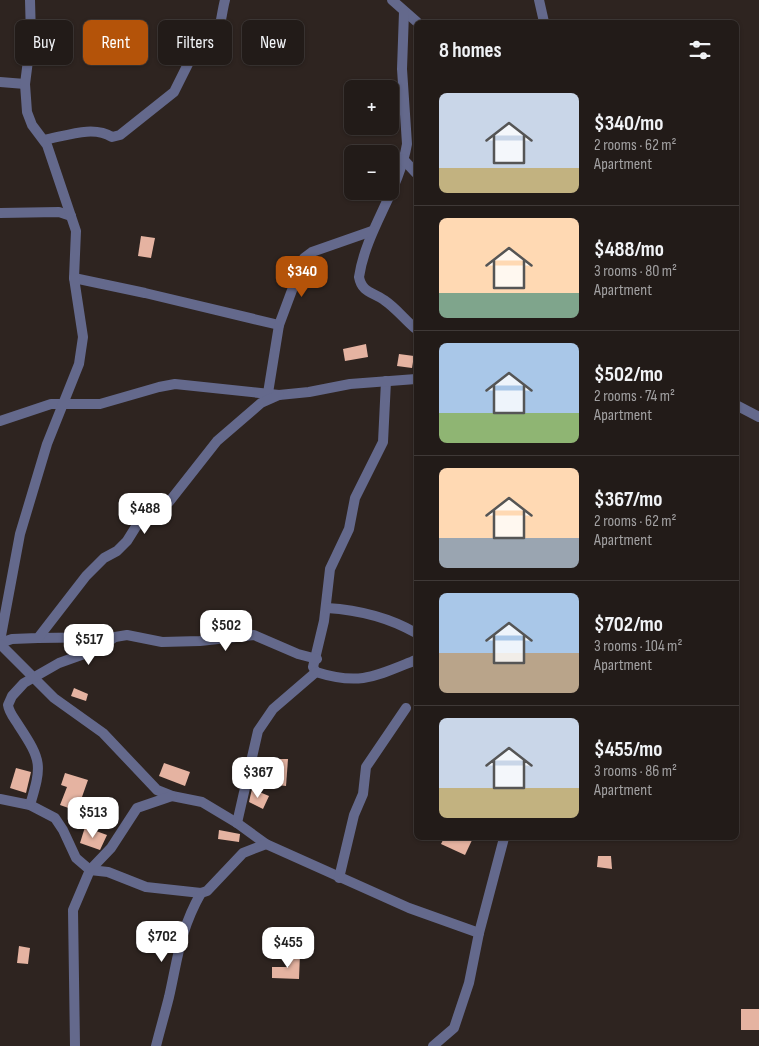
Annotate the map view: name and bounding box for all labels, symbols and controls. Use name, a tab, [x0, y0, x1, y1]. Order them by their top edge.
chip: Buy	[15, 20, 73, 65]
chip: Rent	[83, 20, 148, 65]
chip: Filters	[158, 20, 232, 65]
chip: New	[242, 20, 304, 65]
icon: filters	[686, 36, 714, 64]
text: 8 homes	[439, 38, 502, 63]
map controls	[344, 80, 399, 200]
button: +	[344, 80, 399, 135]
text: $340/mo	[594, 111, 663, 136]
icon: home	[479, 113, 539, 173]
text: 2 rooms · 62 m²	[594, 136, 677, 155]
button: −	[344, 145, 399, 200]
text: Apartment	[594, 155, 652, 174]
text: $488/mo	[594, 237, 664, 262]
icon: home	[479, 238, 539, 298]
pin: $340	[272, 256, 332, 298]
text: $340	[287, 262, 317, 281]
text: 3 rooms · 80 m²	[594, 262, 677, 281]
text: Apartment	[594, 281, 652, 300]
text: $502/mo	[594, 362, 663, 387]
icon: home	[479, 363, 539, 423]
text: 2 rooms · 74 m²	[594, 387, 675, 406]
text: Apartment	[594, 406, 652, 425]
text: $367/mo	[594, 487, 662, 512]
icon: home	[479, 488, 539, 548]
pin: $488	[115, 492, 175, 535]
text: $488	[130, 499, 160, 518]
text: 2 rooms · 62 m²	[594, 512, 677, 531]
text: Apartment	[594, 531, 652, 550]
pin: $502	[196, 610, 256, 652]
text: $702/mo	[594, 612, 663, 637]
icon: home	[479, 613, 539, 673]
text: $502	[211, 616, 241, 635]
pin: $517	[59, 624, 119, 666]
text: $517	[75, 630, 103, 649]
text: 3 rooms · 104 m²	[594, 637, 682, 656]
text: Apartment	[594, 656, 652, 675]
text: $455/mo	[594, 737, 662, 762]
icon: home	[479, 738, 539, 798]
pin: $367	[228, 756, 288, 799]
text: 3 rooms · 86 m²	[594, 762, 677, 781]
text: $367	[243, 763, 273, 782]
text: Apartment	[594, 781, 652, 800]
pin: $513	[63, 796, 123, 839]
text: $513	[79, 803, 107, 822]
pin: $702	[132, 920, 192, 963]
pin: $455	[258, 926, 318, 969]
text: $702	[147, 927, 177, 946]
text: $455	[273, 933, 303, 952]

